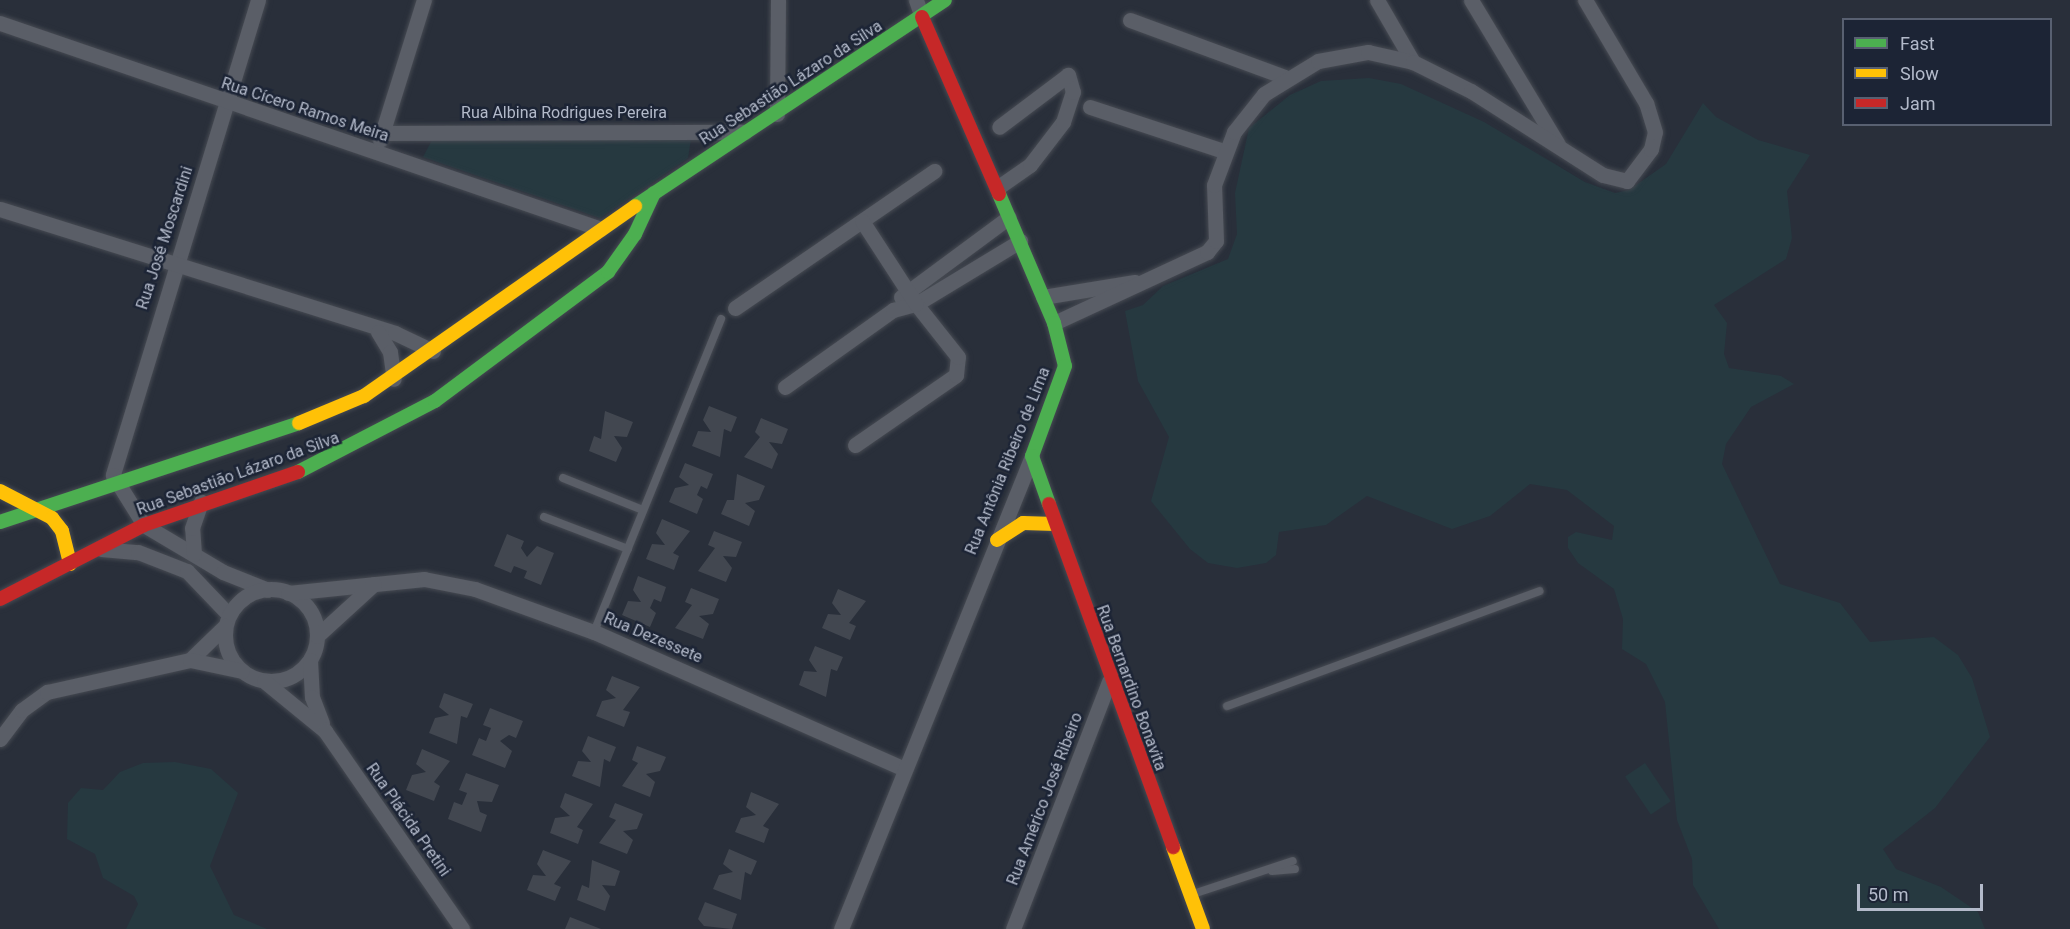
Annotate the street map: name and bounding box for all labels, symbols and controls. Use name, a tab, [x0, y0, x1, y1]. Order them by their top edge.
street label: Rua Sebastião Lázaro da Silva	[696, 17, 886, 149]
legend	[1842, 18, 2052, 126]
text: Fast	[1900, 33, 1935, 54]
text: Slow	[1900, 63, 1939, 84]
street label: Rua Cícero Ramos Meira	[219, 74, 391, 146]
text: Jam	[1900, 93, 1936, 114]
street label: Rua Albina Rodrigues Pereira	[461, 103, 667, 123]
street label: Rua José Moscardini	[133, 164, 197, 312]
street label: Rua Antônia Ribeiro de Lima	[962, 364, 1054, 558]
street label: Rua Sebastião Lázaro da Silva	[134, 428, 342, 520]
street label: Rua Bernardino Bonavita	[1092, 603, 1170, 773]
street label: Rua Dezessete	[601, 609, 705, 667]
street label: Rua Américo José Ribeiro	[1003, 710, 1087, 888]
street label: Rua Plácida Pretini	[362, 760, 454, 880]
scale bar	[1860, 872, 1986, 910]
text: 50 m	[1868, 884, 1908, 905]

